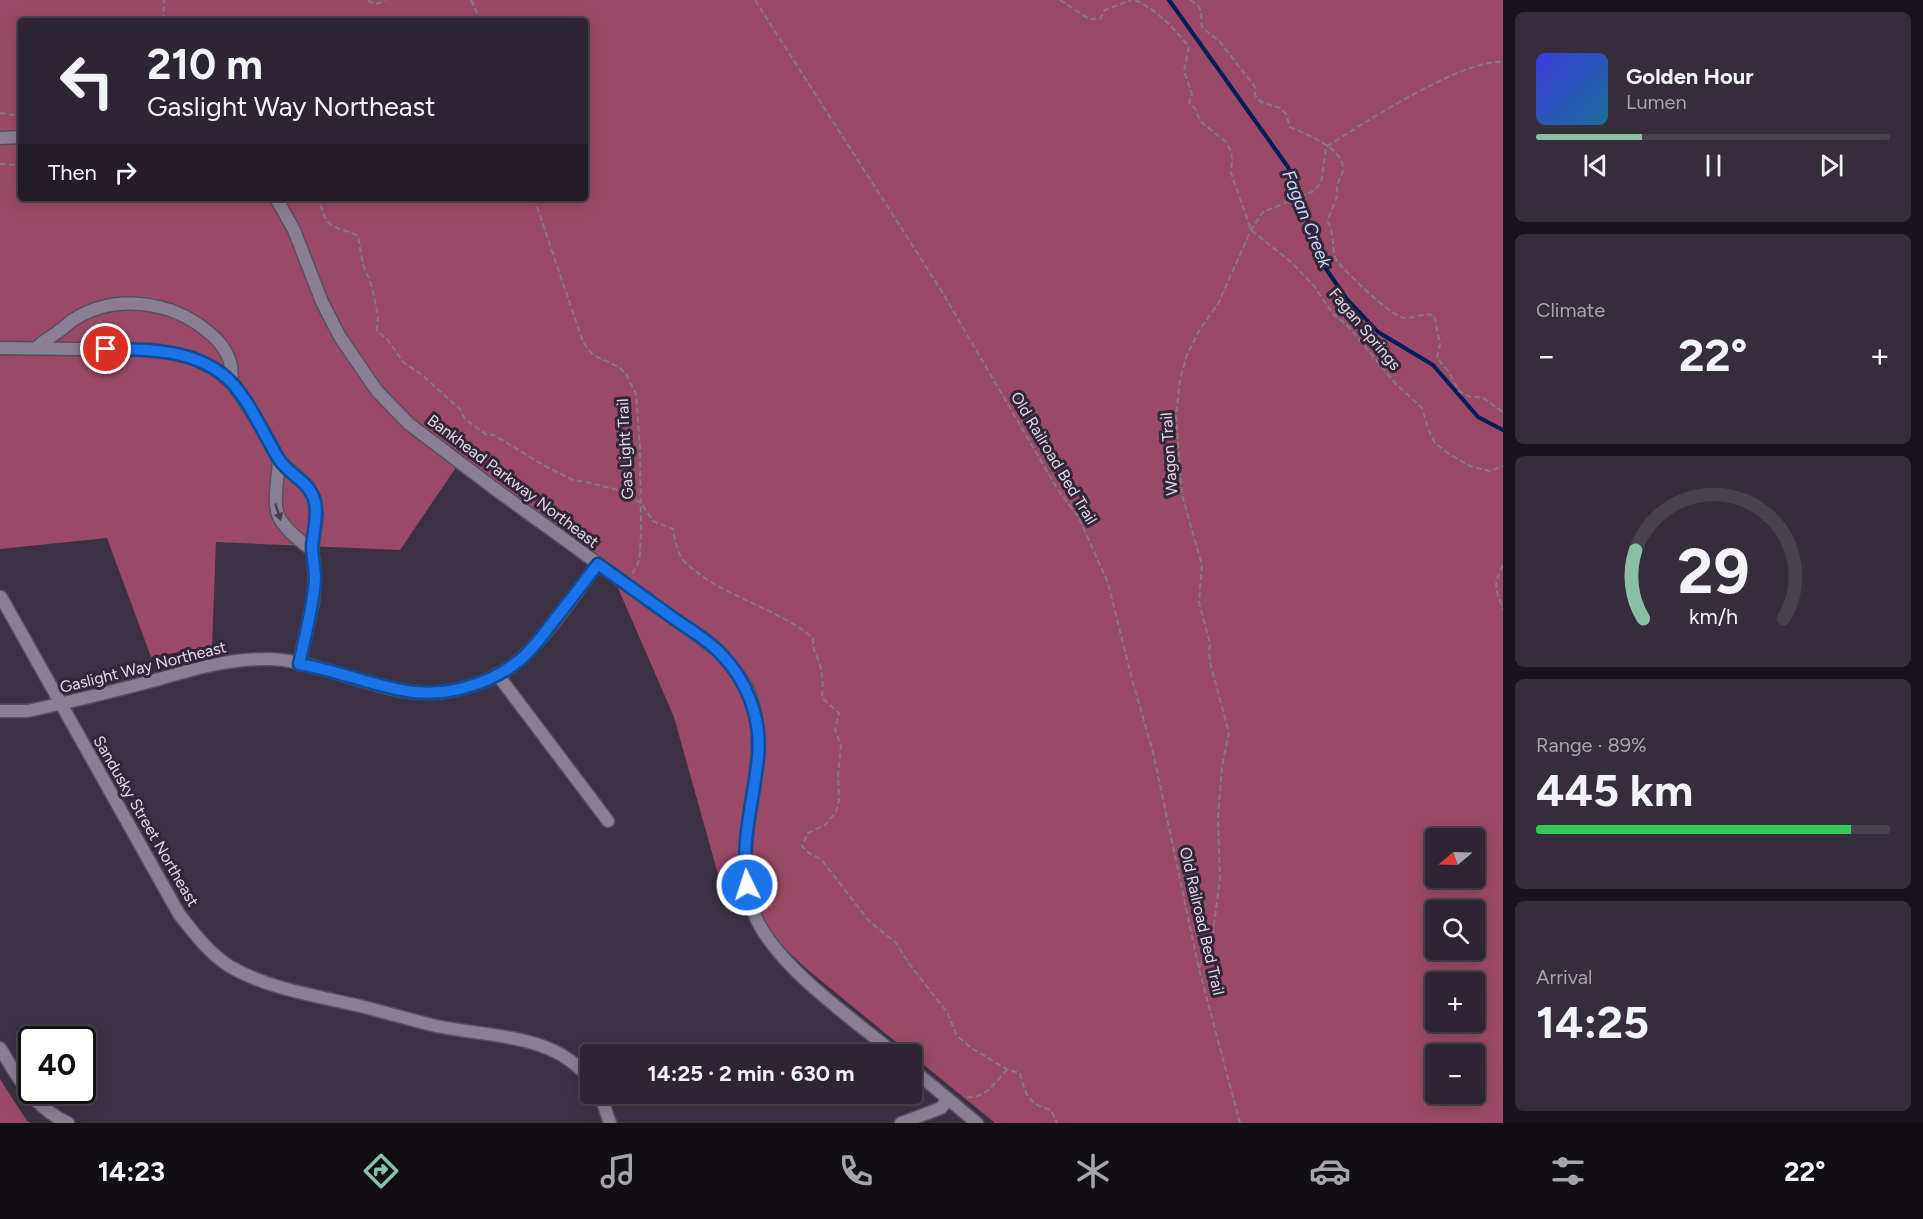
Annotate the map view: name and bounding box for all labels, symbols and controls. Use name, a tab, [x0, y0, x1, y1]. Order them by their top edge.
text: 210 m	[147, 39, 263, 90]
icon: left	[48, 42, 126, 120]
text: Golden Hour	[1626, 63, 1754, 90]
text: Gaslight Way Northeast	[147, 90, 435, 123]
text: Lumen	[1626, 90, 1687, 114]
icon: previous	[1579, 149, 1612, 182]
icon: pause	[1697, 149, 1730, 182]
icon: next	[1815, 149, 1848, 182]
icon: right	[109, 156, 142, 189]
text: Then	[48, 159, 97, 186]
water label: Fagan Creek	[1277, 167, 1337, 272]
street label: Fagan Springs	[1325, 284, 1405, 374]
text: Climate	[1536, 298, 1605, 322]
pin	[80, 323, 131, 374]
text: 22°	[1678, 328, 1748, 382]
icon: arrive	[89, 332, 122, 365]
text: −	[1536, 336, 1557, 375]
text: +	[1869, 336, 1890, 375]
street label: Old Railroad Bed Trail	[1007, 388, 1101, 528]
street label: Gas Light Trail	[613, 398, 637, 500]
street label: Bankhead Parkway Northeast	[424, 410, 602, 552]
street label: Wagon Trail	[1157, 412, 1181, 496]
one-way arrow	[274, 503, 283, 521]
text: 29	[1677, 534, 1749, 609]
text: km/h	[1689, 604, 1737, 629]
street label: Gaslight Way Northeast	[58, 637, 228, 697]
street label: Sandusky Street Northeast	[89, 732, 203, 910]
text: Range · 89%	[1536, 733, 1647, 757]
text: 445 km	[1536, 763, 1693, 817]
north arrow	[1425, 828, 1485, 888]
map controls	[1425, 828, 1485, 1104]
street label: Old Railroad Bed Trail	[1176, 845, 1228, 997]
position arrow	[715, 853, 779, 917]
button: search	[1425, 900, 1485, 960]
text: Arrival	[1536, 965, 1592, 989]
button: +	[1425, 972, 1485, 1032]
text: 14:25	[1536, 995, 1649, 1049]
speed limit sign: 40	[18, 1026, 96, 1104]
button: −	[1425, 1044, 1485, 1104]
text: 14:25 · 2 min · 630 m	[648, 1060, 854, 1087]
icon: directions	[360, 1150, 402, 1192]
icon: music	[597, 1150, 639, 1192]
icon: phone	[835, 1150, 877, 1192]
icon: climate	[1072, 1150, 1114, 1192]
icon: car	[1309, 1150, 1351, 1192]
icon: filters	[1547, 1150, 1589, 1192]
text: 14:23	[98, 1155, 165, 1188]
text: 22°	[1784, 1155, 1825, 1188]

